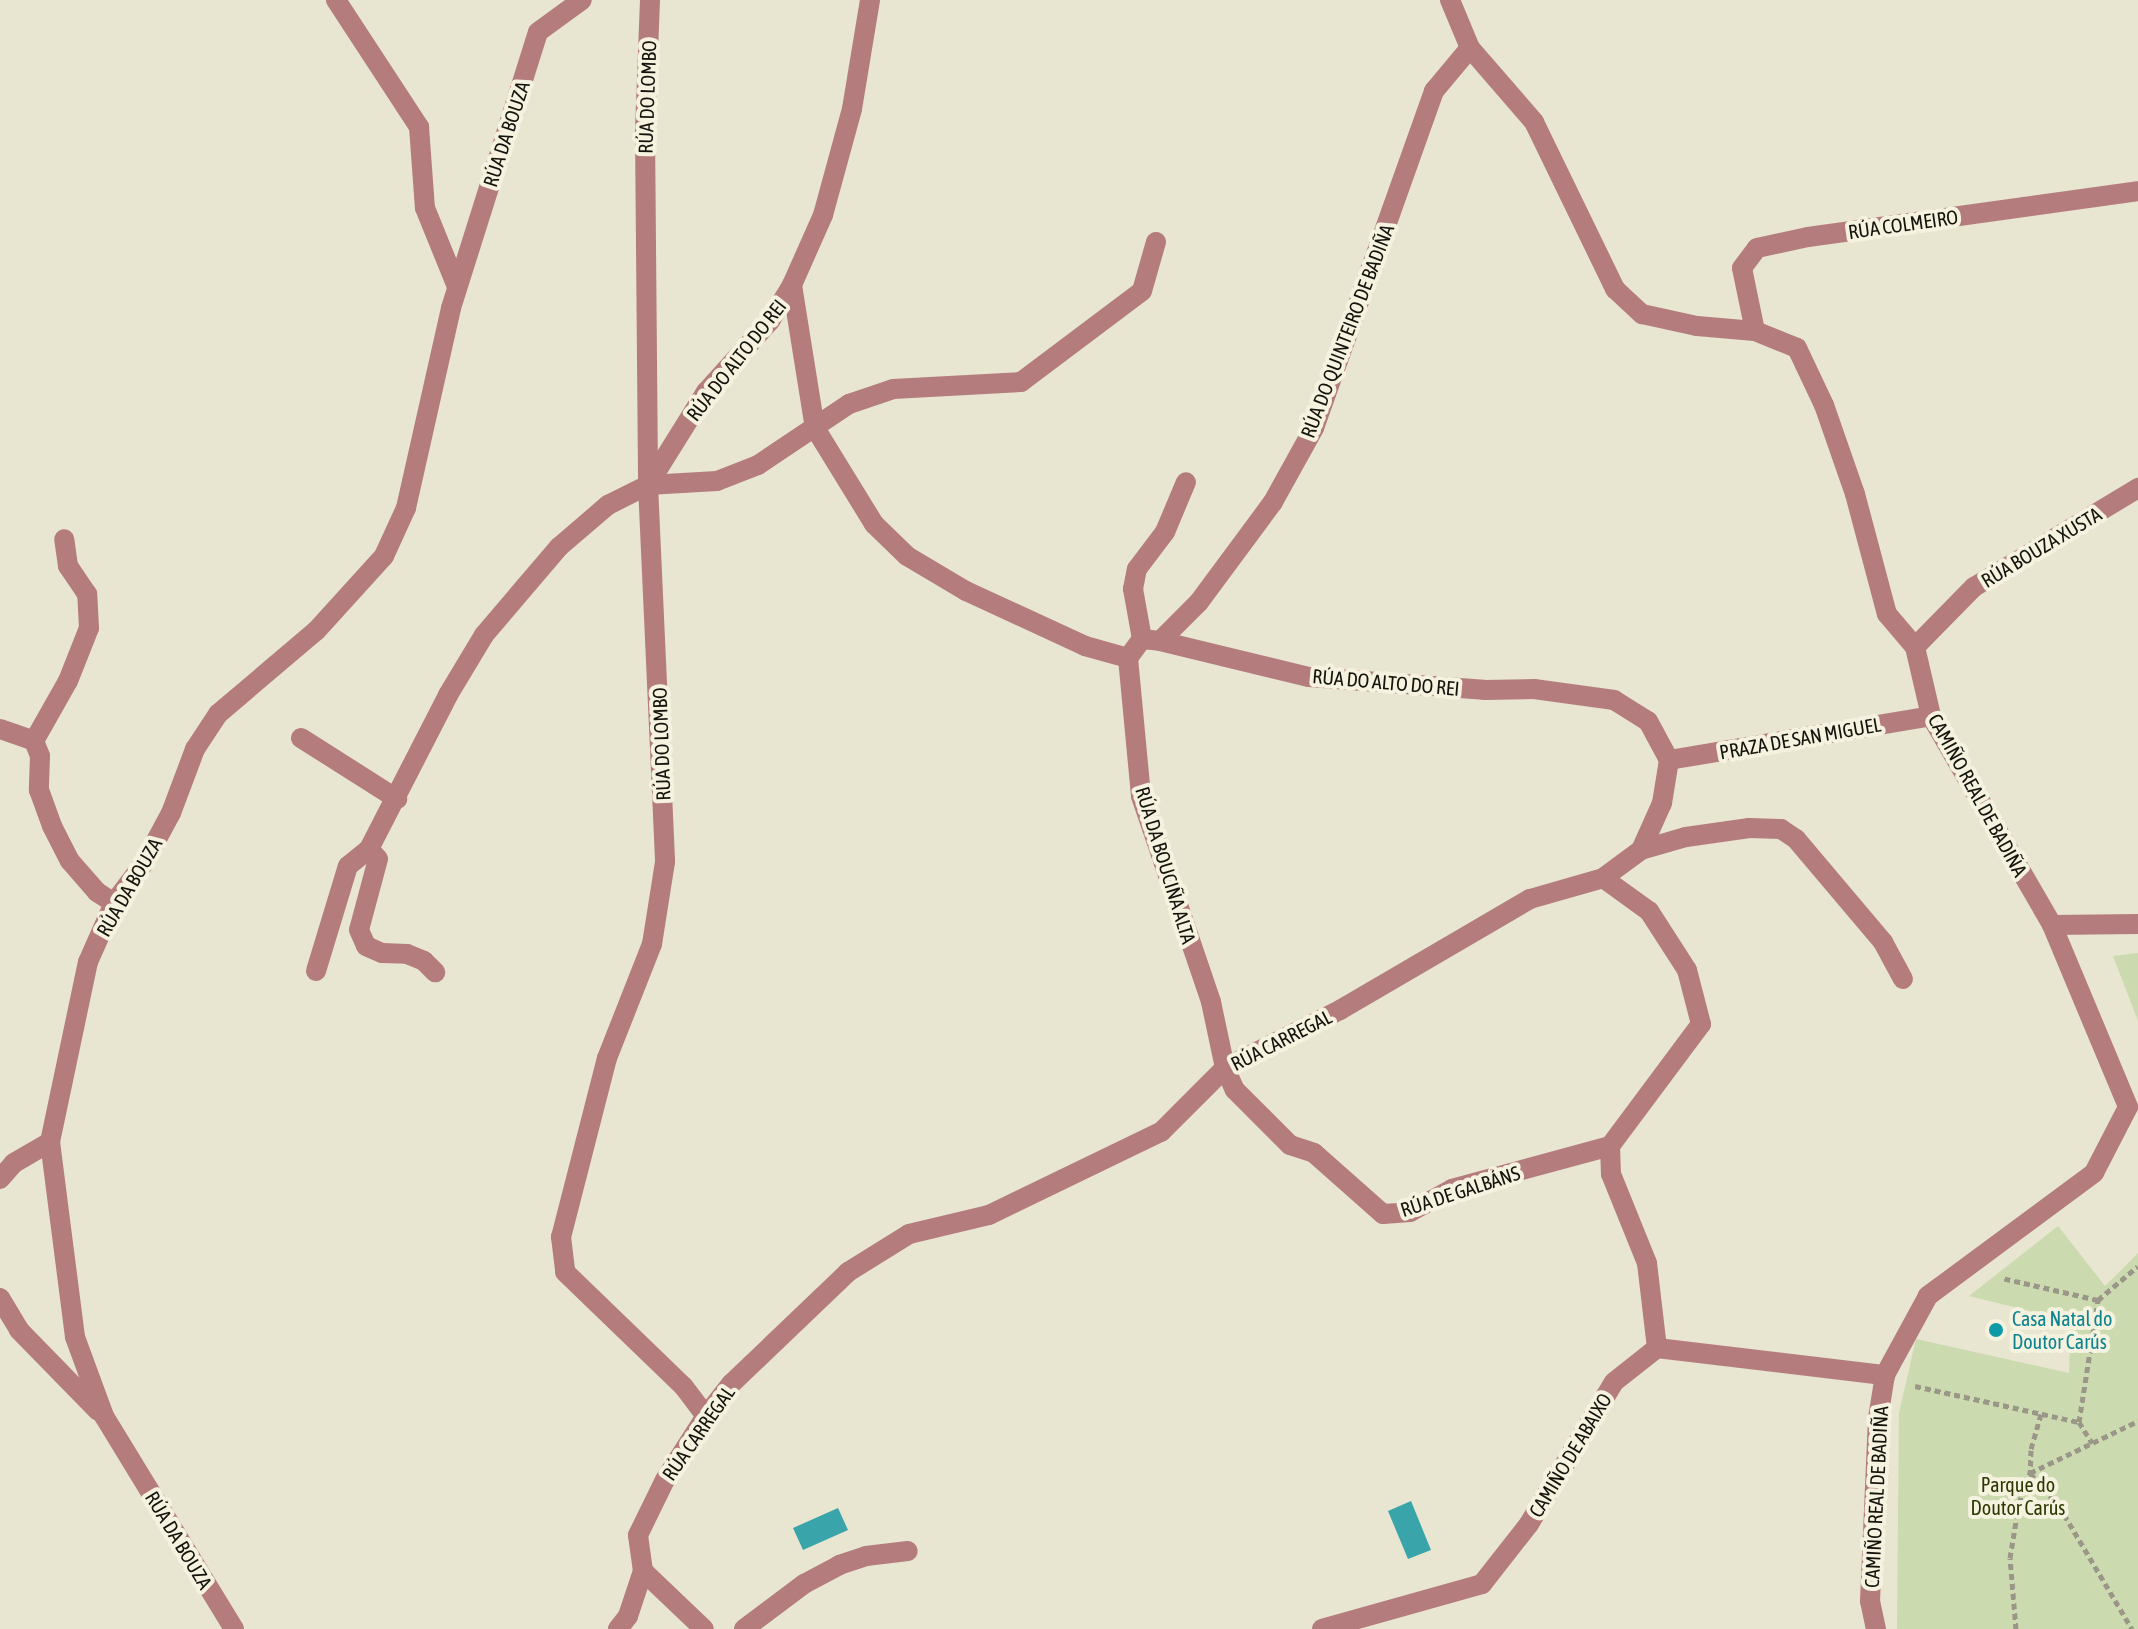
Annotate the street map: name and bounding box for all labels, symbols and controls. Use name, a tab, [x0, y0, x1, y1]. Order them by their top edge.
street label: RÚA DO LOMBO	[633, 40, 661, 154]
street label: RÚA DA BOUZA	[478, 78, 534, 190]
street label: RÚA COLMEIRO	[1846, 204, 1960, 244]
street label: RÚA DO QUINTEIRO DE BADIÑA	[1295, 221, 1399, 441]
street label: RÚA DO ALTO DO REI	[681, 294, 791, 426]
street label: RÚA BOUZA XUSTA	[1977, 502, 2105, 592]
street label: RÚA DO ALTO DO REI	[1311, 664, 1461, 700]
street label: RÚA DO LOMBO	[647, 687, 675, 801]
street label: CAMIÑO REAL DE BADIÑA	[1923, 710, 2033, 880]
street label: PRAZA DE SAN MIGUEL	[1717, 712, 1883, 764]
street label: RÚA DA BOUCIÑA ALTA	[1131, 784, 1201, 946]
street label: RÚA DA BOUZA	[91, 833, 167, 941]
street label: RÚA CARREGAL	[1227, 1004, 1335, 1076]
street label: RÚA DE GALBÁNS	[1397, 1160, 1523, 1222]
place label: Casa Natal do Doutor Carús	[2012, 1306, 2112, 1353]
marker: Casa Natal do Doutor Carús	[1987, 1321, 2005, 1339]
street label: RÚA CARREGAL	[657, 1381, 739, 1485]
street label: CAMIÑO DE ABAIXO	[1524, 1389, 1616, 1521]
street label: CAMIÑO REAL DE BADIÑA	[1859, 1406, 1893, 1588]
park label: Parque do Doutor Carús	[1971, 1473, 2065, 1520]
street label: RÚA DA BOUZA	[140, 1487, 218, 1593]

